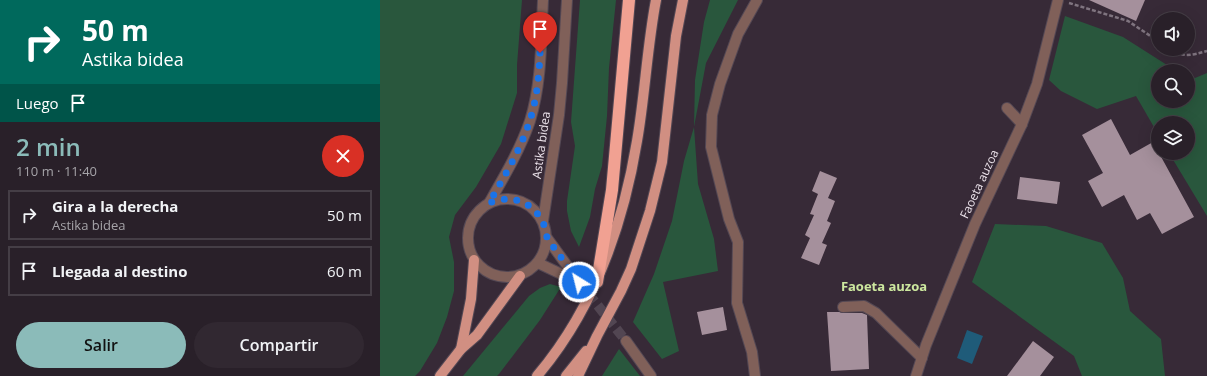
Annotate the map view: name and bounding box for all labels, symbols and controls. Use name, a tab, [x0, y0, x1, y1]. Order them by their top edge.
text: 50 m	[82, 11, 149, 49]
pin	[523, 12, 557, 53]
map controls	[1151, 12, 1195, 160]
button: sound	[1151, 12, 1195, 56]
icon: right	[16, 16, 68, 68]
icon: arrive	[529, 18, 551, 40]
text: Astika bidea	[82, 47, 184, 71]
button: search	[1151, 64, 1195, 108]
icon: arrive	[67, 92, 89, 114]
text: Luego	[16, 93, 59, 113]
street label: Astika bidea	[528, 110, 554, 180]
button: layers	[1151, 116, 1195, 160]
text: 2 min	[16, 130, 81, 163]
button: close	[322, 135, 364, 177]
street label: Faoeta auzoa	[956, 147, 1002, 221]
text: 110 m · 11:40	[16, 162, 97, 180]
text: Gira a la derecha	[52, 196, 178, 216]
icon: right	[18, 204, 40, 226]
text: 50 m	[327, 205, 362, 225]
text: Astika bidea	[52, 216, 125, 234]
icon: arrive	[18, 260, 40, 282]
text: Llegada al destino	[52, 261, 187, 281]
text: 60 m	[327, 261, 362, 281]
position arrow	[558, 261, 600, 303]
district label: Faoeta auzoa	[841, 277, 927, 295]
button: Salir	[16, 322, 186, 368]
button: Compartir	[194, 322, 364, 368]

